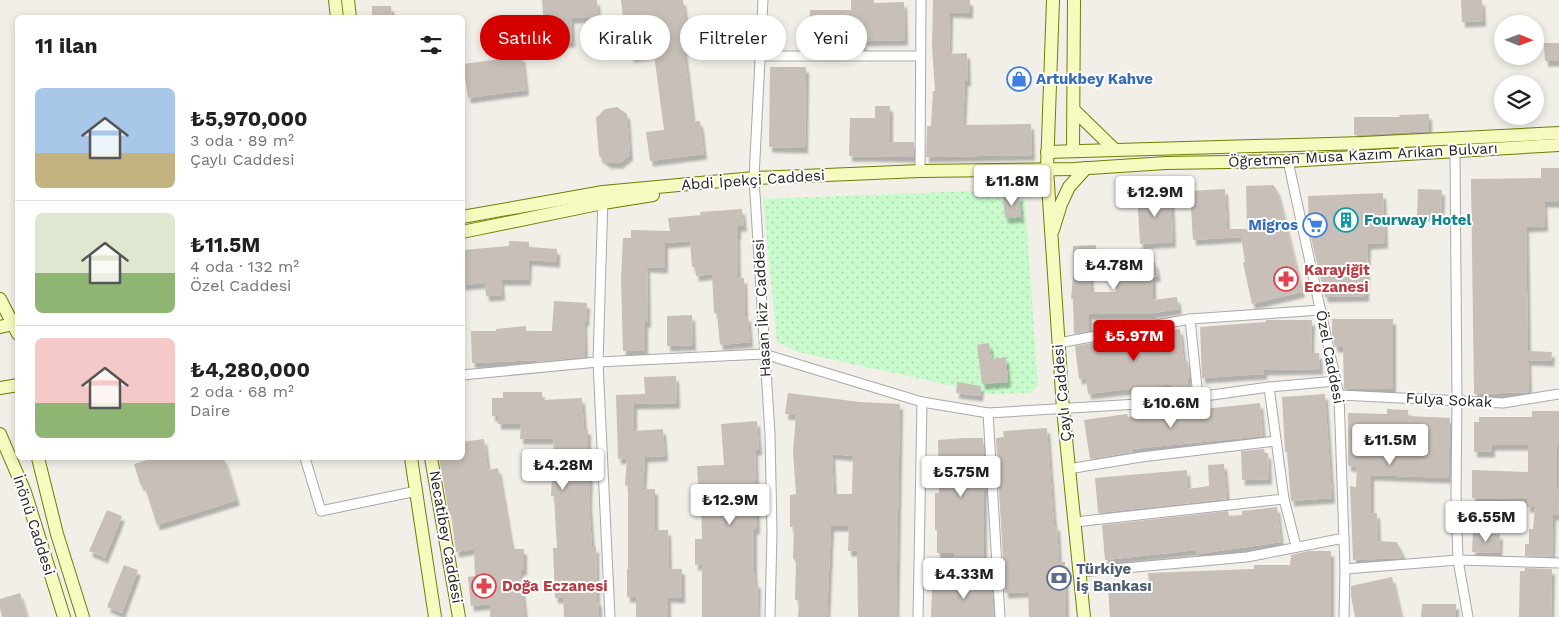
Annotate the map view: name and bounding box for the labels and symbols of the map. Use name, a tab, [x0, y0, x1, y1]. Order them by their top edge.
north arrow	[1494, 15, 1544, 65]
shop icon: Artukbey Kahve	[1006, 66, 1032, 92]
place label: Artukbey Kahve	[1036, 70, 1153, 88]
street label: Öğretmen Musa Kazım Arıkan Bulvarı	[1228, 139, 1498, 171]
pin: ₺11.8M	[971, 164, 1053, 207]
street label: Abdi İpekçi Caddesi	[680, 166, 826, 194]
pin: ₺12.9M	[1114, 176, 1196, 218]
building icon: Fourway Hotel	[1333, 207, 1359, 233]
place label: Fourway Hotel	[1364, 211, 1471, 229]
supermarket icon: Migros	[1302, 212, 1328, 238]
place label: Migros	[1248, 216, 1298, 234]
street label: Hasan İkiz Caddesi	[749, 238, 775, 378]
pin: ₺4.78M	[1073, 248, 1155, 291]
place label: Karayiğit Eczanesi	[1304, 261, 1370, 296]
pharmacy icon: Karayiğit Eczanesi	[1273, 266, 1299, 292]
street label: Özel Caddesi	[1312, 309, 1348, 405]
pin: ₺5.97M	[1093, 320, 1175, 362]
street label: Çaylı Caddesi	[1049, 343, 1075, 443]
pin: ₺10.6M	[1130, 386, 1212, 429]
street label: Fulya Sokak	[1405, 389, 1493, 411]
pin: ₺11.5M	[1349, 424, 1431, 466]
pin: ₺4.28M	[522, 448, 604, 491]
pin: ₺5.75M	[920, 456, 1002, 498]
street label: Necatibey Caddesi	[425, 469, 467, 605]
street label: İnönü Caddesi	[9, 473, 59, 577]
pin: ₺12.9M	[689, 484, 771, 526]
pin: ₺6.55M	[1445, 500, 1527, 543]
pin: ₺4.33M	[923, 558, 1005, 600]
place label: Türkiye İş Bankası	[1076, 560, 1152, 595]
bank icon: Türkiye İş Bankası	[1046, 565, 1072, 591]
pharmacy icon: Doğa Eczanesi	[471, 573, 497, 599]
place label: Doğa Eczanesi	[502, 577, 608, 595]

